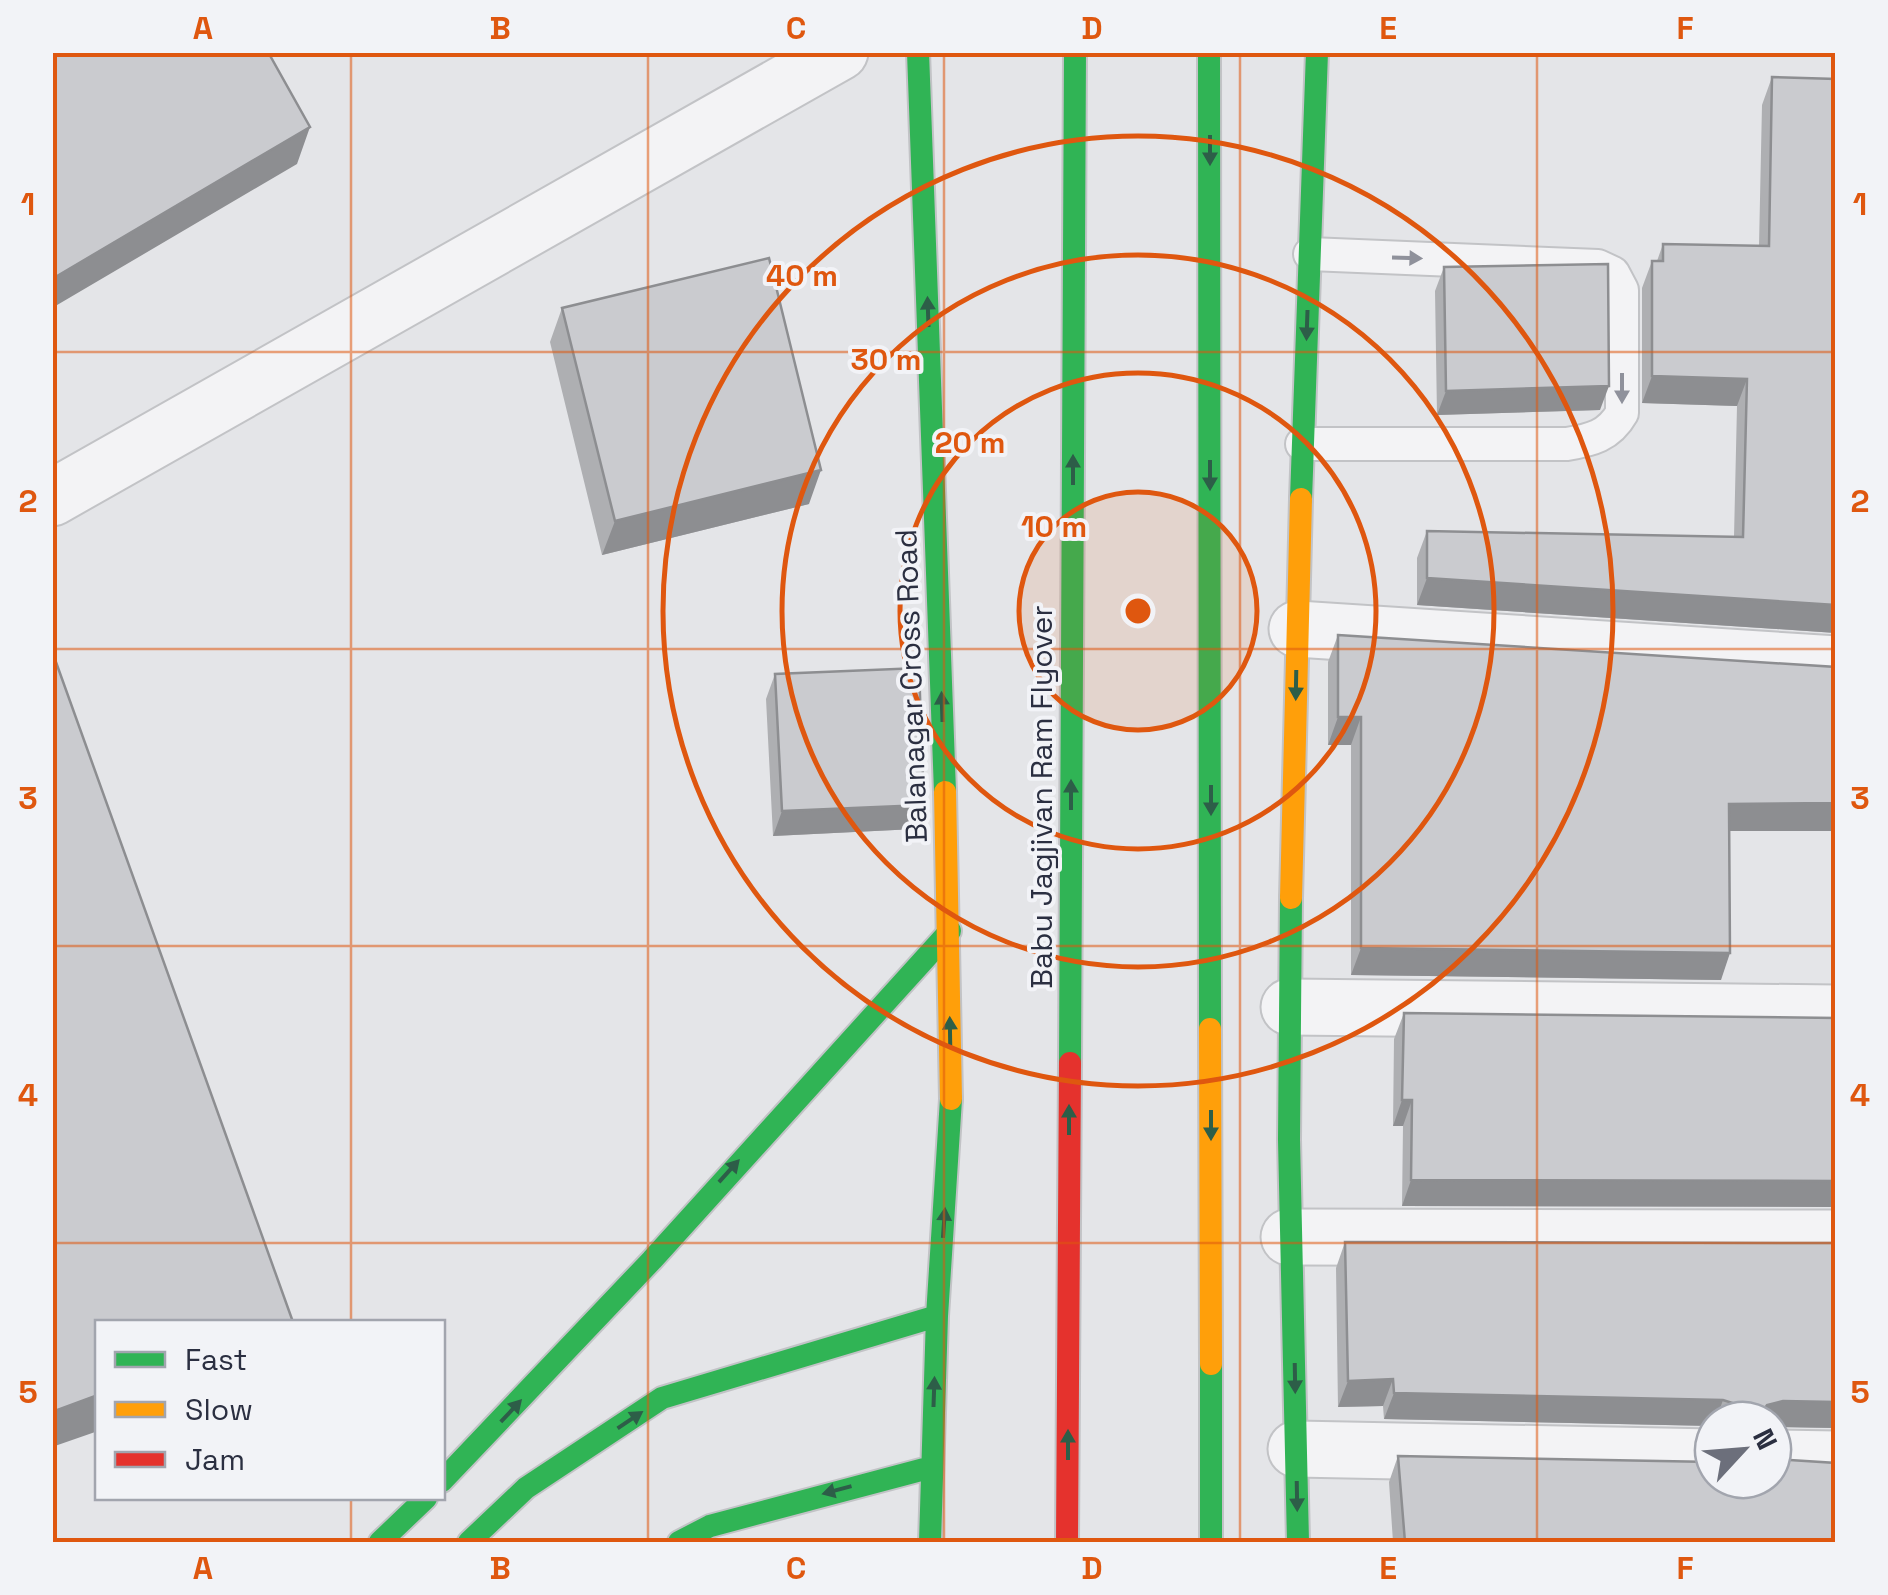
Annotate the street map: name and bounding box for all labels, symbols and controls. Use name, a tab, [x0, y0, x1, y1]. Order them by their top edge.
text: A	[193, 8, 213, 48]
text: B	[489, 8, 511, 48]
text: C	[786, 8, 806, 48]
text: D	[1081, 8, 1103, 48]
text: E	[1379, 8, 1397, 48]
text: F	[1676, 8, 1694, 48]
one-way arrow	[1202, 134, 1218, 166]
text: 1	[21, 184, 35, 224]
text: 1	[1853, 184, 1867, 224]
one-way arrow	[1392, 250, 1424, 266]
text: 40 m	[766, 256, 838, 295]
one-way arrow	[919, 296, 935, 328]
one-way arrow	[1299, 309, 1315, 341]
text: 30 m	[851, 340, 921, 379]
one-way arrow	[1614, 373, 1630, 405]
text: 20 m	[935, 423, 1005, 462]
one-way arrow	[1065, 454, 1081, 486]
one-way arrow	[1202, 459, 1218, 491]
text: 2	[18, 481, 38, 521]
text: 2	[1850, 481, 1870, 521]
text: 10 m	[1021, 507, 1087, 546]
street label: Balanagar Cross Road	[886, 528, 936, 844]
centre of rings	[1120, 593, 1156, 629]
street label: Babu Jagjivan Ram Flyover	[1022, 605, 1061, 989]
one-way arrow	[1288, 669, 1304, 701]
one-way arrow	[933, 691, 949, 723]
text: 3	[18, 778, 38, 818]
text: 3	[1850, 778, 1870, 818]
one-way arrow	[1063, 779, 1079, 811]
one-way arrow	[1203, 784, 1219, 816]
one-way arrow	[942, 1015, 958, 1047]
text: 4	[18, 1075, 38, 1115]
text: 4	[1850, 1075, 1870, 1115]
one-way arrow	[1062, 1104, 1078, 1136]
one-way arrow	[1203, 1109, 1219, 1141]
one-way arrow	[718, 1159, 740, 1184]
one-way arrow	[936, 1206, 952, 1238]
legend	[95, 1320, 445, 1500]
text: Fast	[185, 1340, 247, 1379]
one-way arrow	[1287, 1363, 1303, 1395]
text: 5	[18, 1372, 38, 1412]
text: 5	[1850, 1372, 1870, 1412]
one-way arrow	[927, 1375, 943, 1407]
text: Slow	[185, 1390, 253, 1429]
one-way arrow	[499, 1400, 522, 1424]
north arrow	[1693, 1400, 1793, 1500]
one-way arrow	[616, 1411, 643, 1430]
text: N	[1745, 1423, 1786, 1455]
one-way arrow	[1060, 1429, 1076, 1461]
text: Jam	[185, 1440, 245, 1479]
one-way arrow	[1289, 1480, 1305, 1512]
one-way arrow	[821, 1482, 852, 1498]
text: A	[193, 1548, 213, 1588]
text: B	[489, 1548, 511, 1588]
text: C	[786, 1548, 806, 1588]
text: D	[1081, 1548, 1103, 1588]
text: E	[1379, 1548, 1397, 1588]
text: F	[1676, 1548, 1694, 1588]

